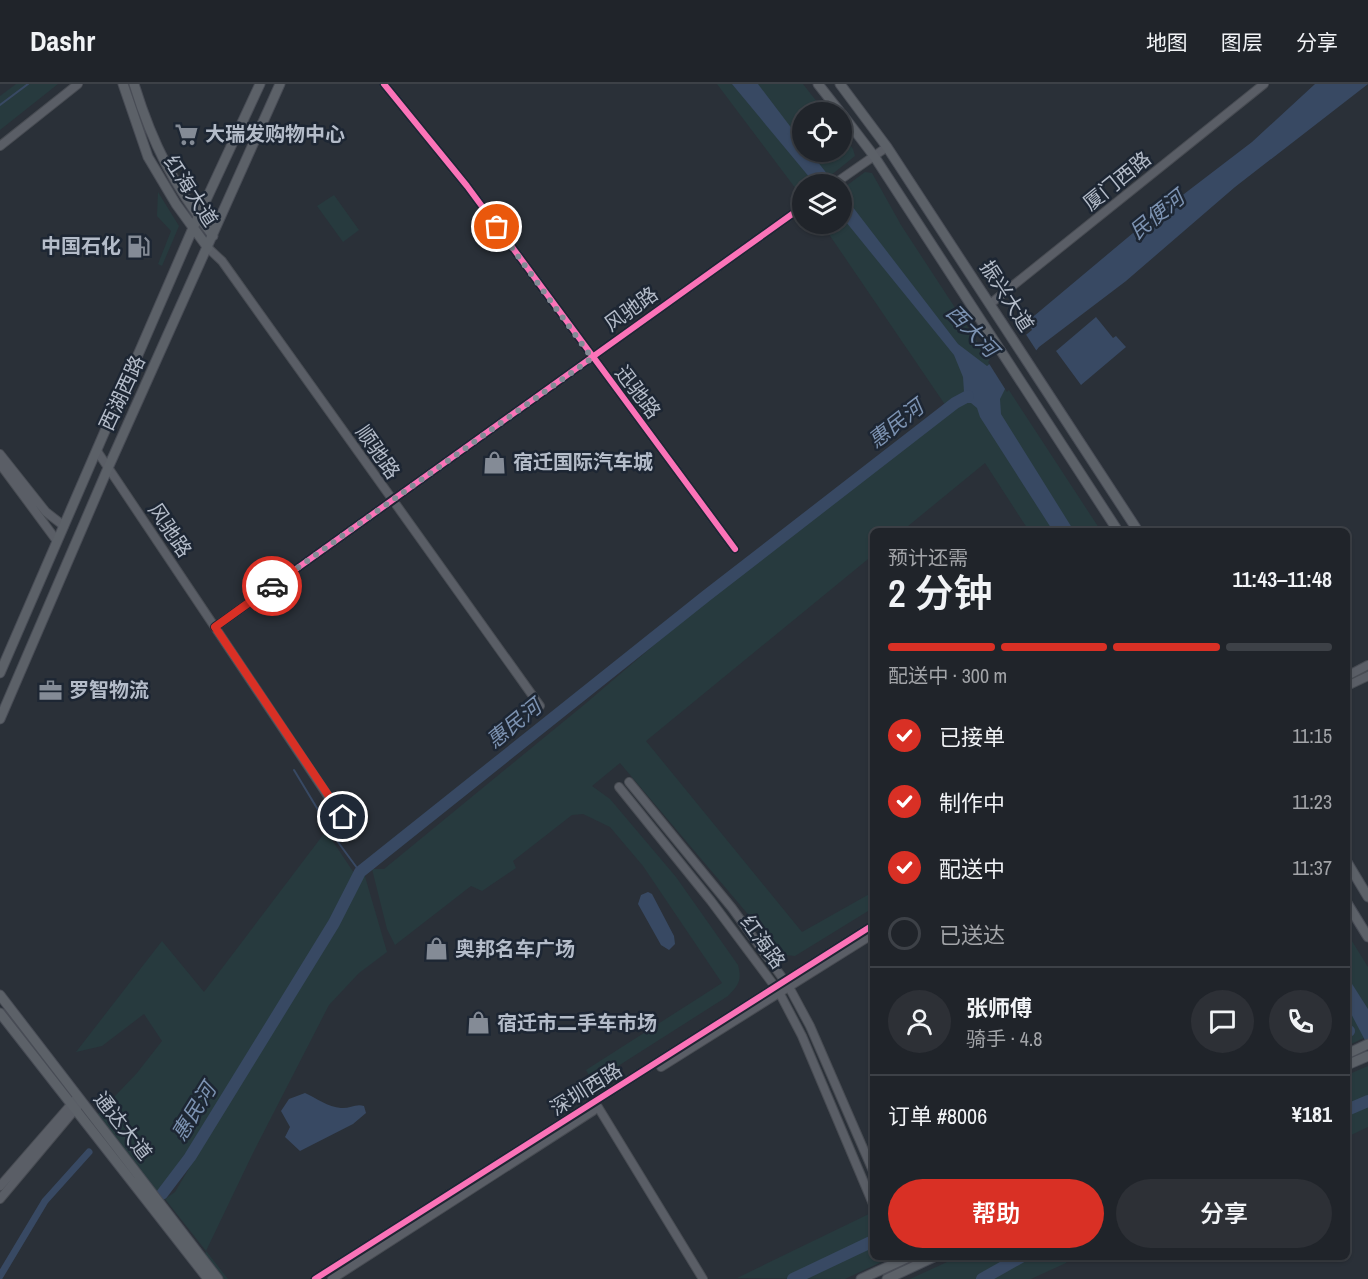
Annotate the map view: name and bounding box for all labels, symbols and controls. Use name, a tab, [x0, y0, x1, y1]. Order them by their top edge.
text: Dashr	[30, 22, 95, 60]
text: 地图	[1146, 28, 1188, 57]
text: 图层	[1221, 28, 1263, 57]
text: 分享	[1296, 28, 1338, 57]
map controls	[792, 102, 852, 234]
button: locate	[792, 102, 852, 162]
place label: 大瑞发购物中心	[205, 120, 345, 147]
supermarket icon: 大瑞发购物中心	[174, 121, 200, 147]
street label: 厦门西路	[1077, 145, 1156, 216]
street label: 红海大道	[158, 150, 225, 232]
button: layers	[792, 174, 852, 234]
water label: 民便河	[1123, 181, 1193, 246]
pin	[471, 201, 522, 252]
icon: bag	[480, 210, 513, 243]
place label: 中国石化	[41, 232, 121, 259]
fuel station icon: 中国石化	[126, 233, 152, 259]
street label: 振兴大道	[974, 255, 1041, 337]
street label: 风驰路	[599, 280, 663, 337]
water label: 西大河	[940, 298, 1007, 366]
street label: 西湖西路	[92, 351, 151, 435]
street label: 迅驰路	[610, 360, 667, 424]
water label: 惠民河	[862, 390, 933, 454]
street label: 顺驰路	[350, 419, 407, 484]
place label: 宿迁国际汽车城	[513, 448, 653, 475]
shop icon: 宿迁国际汽车城	[482, 449, 508, 475]
street label: 风驰路	[142, 497, 198, 562]
text: 预计还需	[888, 544, 968, 571]
courier	[242, 556, 302, 616]
text: 11:43–11:48	[1233, 564, 1332, 594]
text: 2 分钟	[888, 567, 993, 619]
icon: car	[256, 570, 289, 603]
text: 配送中 · 300 m	[888, 662, 1007, 689]
place label: 罗智物流	[69, 676, 149, 703]
office icon: 罗智物流	[38, 677, 64, 703]
water label: 惠民河	[480, 690, 550, 755]
icon: check	[888, 719, 921, 752]
text: 已接单	[939, 722, 1005, 752]
text: 11:15	[1292, 722, 1332, 749]
icon: check	[888, 785, 921, 818]
text: 制作中	[939, 788, 1005, 818]
text: 11:23	[1292, 788, 1332, 815]
pin	[317, 791, 368, 842]
icon: home	[326, 800, 359, 833]
icon: check	[888, 851, 921, 884]
text: 配送中	[939, 854, 1005, 884]
text: 11:37	[1292, 854, 1332, 881]
street label: 红海路	[735, 910, 792, 974]
text: 已送达	[939, 920, 1005, 950]
place label: 奥邦名车广场	[455, 935, 575, 962]
shop icon: 奥邦名车广场	[424, 936, 450, 962]
button: person	[888, 990, 951, 1053]
button: chat	[1191, 990, 1254, 1053]
button: phone	[1269, 990, 1332, 1053]
text: 张师傅	[966, 993, 1032, 1023]
place label: 宿迁市二手车市场	[497, 1009, 657, 1036]
shop icon: 宿迁市二手车市场	[466, 1010, 492, 1036]
text: 骑手 · 4.8	[966, 1025, 1042, 1052]
street label: 深圳西路	[545, 1056, 627, 1121]
water label: 惠民河	[165, 1074, 225, 1146]
street label: 通达大道	[88, 1086, 159, 1166]
text: ¥181	[1292, 1099, 1332, 1129]
text: 订单 #8006	[888, 1101, 987, 1131]
button: 帮助	[888, 1179, 1104, 1248]
button: 分享	[1116, 1179, 1332, 1248]

